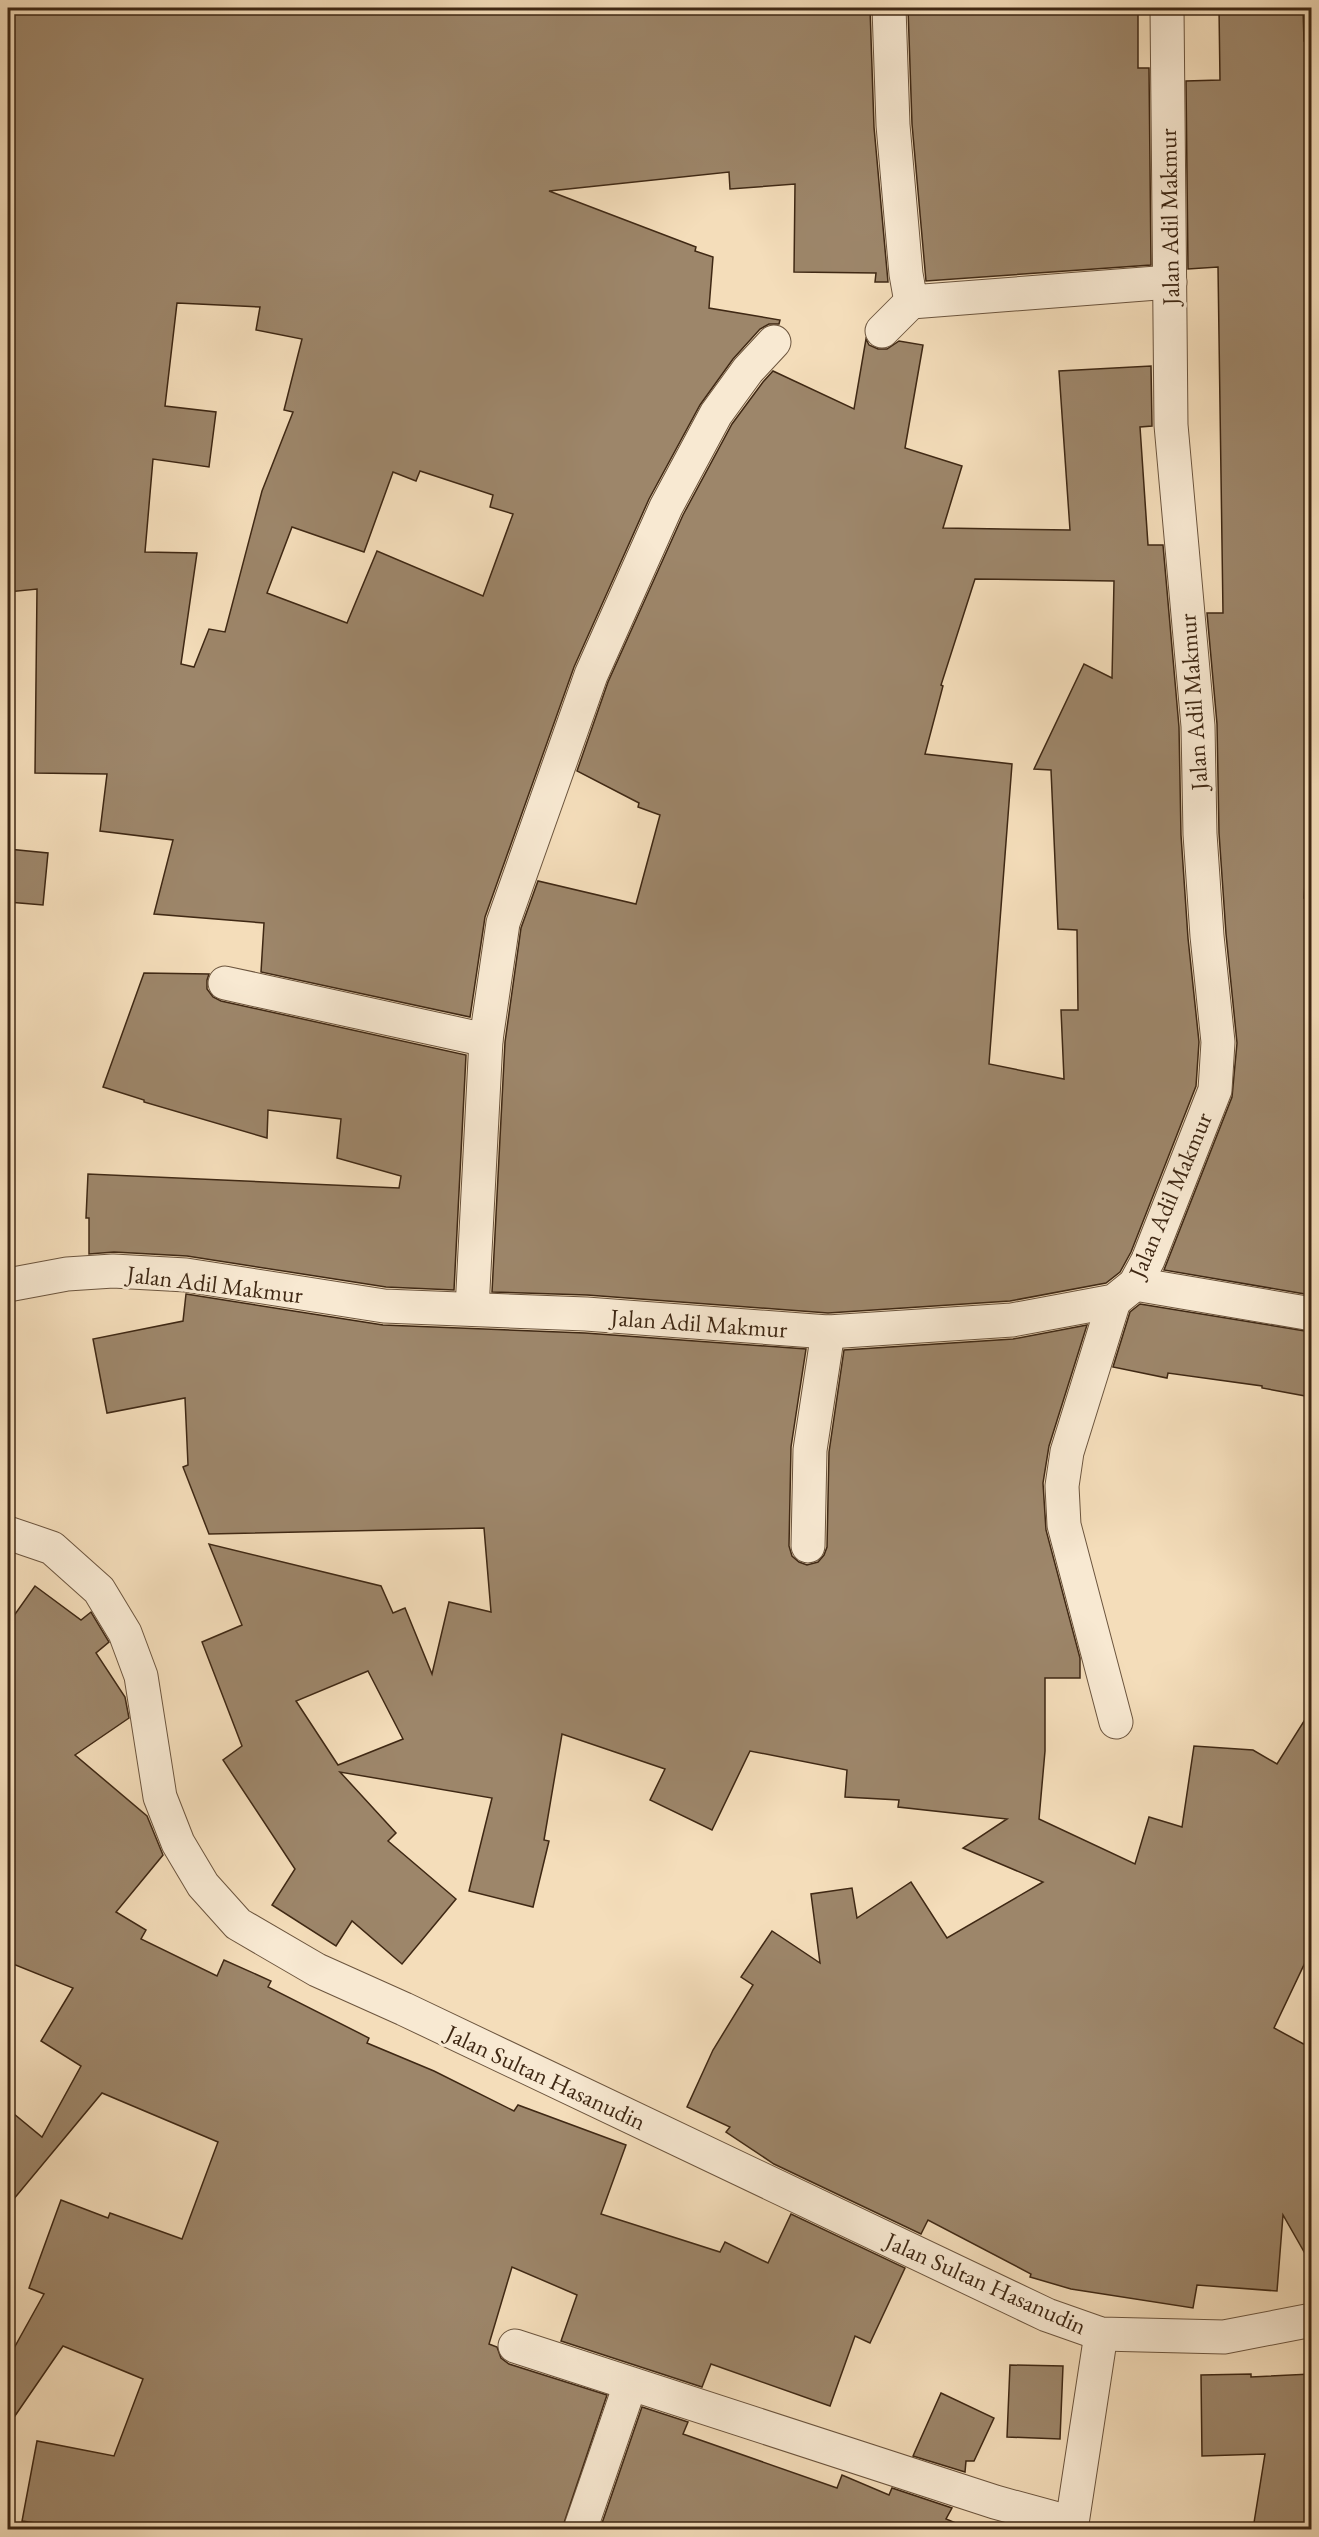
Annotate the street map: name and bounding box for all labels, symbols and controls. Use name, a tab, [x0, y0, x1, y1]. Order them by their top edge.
street label: Jalan Adil Makmur	[1152, 128, 1186, 308]
street label: Jalan Adil Makmur	[1171, 613, 1215, 793]
street label: Jalan Adil Makmur	[1120, 1107, 1219, 1284]
street label: Jalan Adil Makmur	[123, 1258, 305, 1310]
street label: Jalan Adil Makmur	[608, 1301, 788, 1345]
street label: Jalan Sultan Hasanudin	[439, 2016, 651, 2137]
street label: Jalan Sultan Hasanudin	[879, 2224, 1092, 2341]

